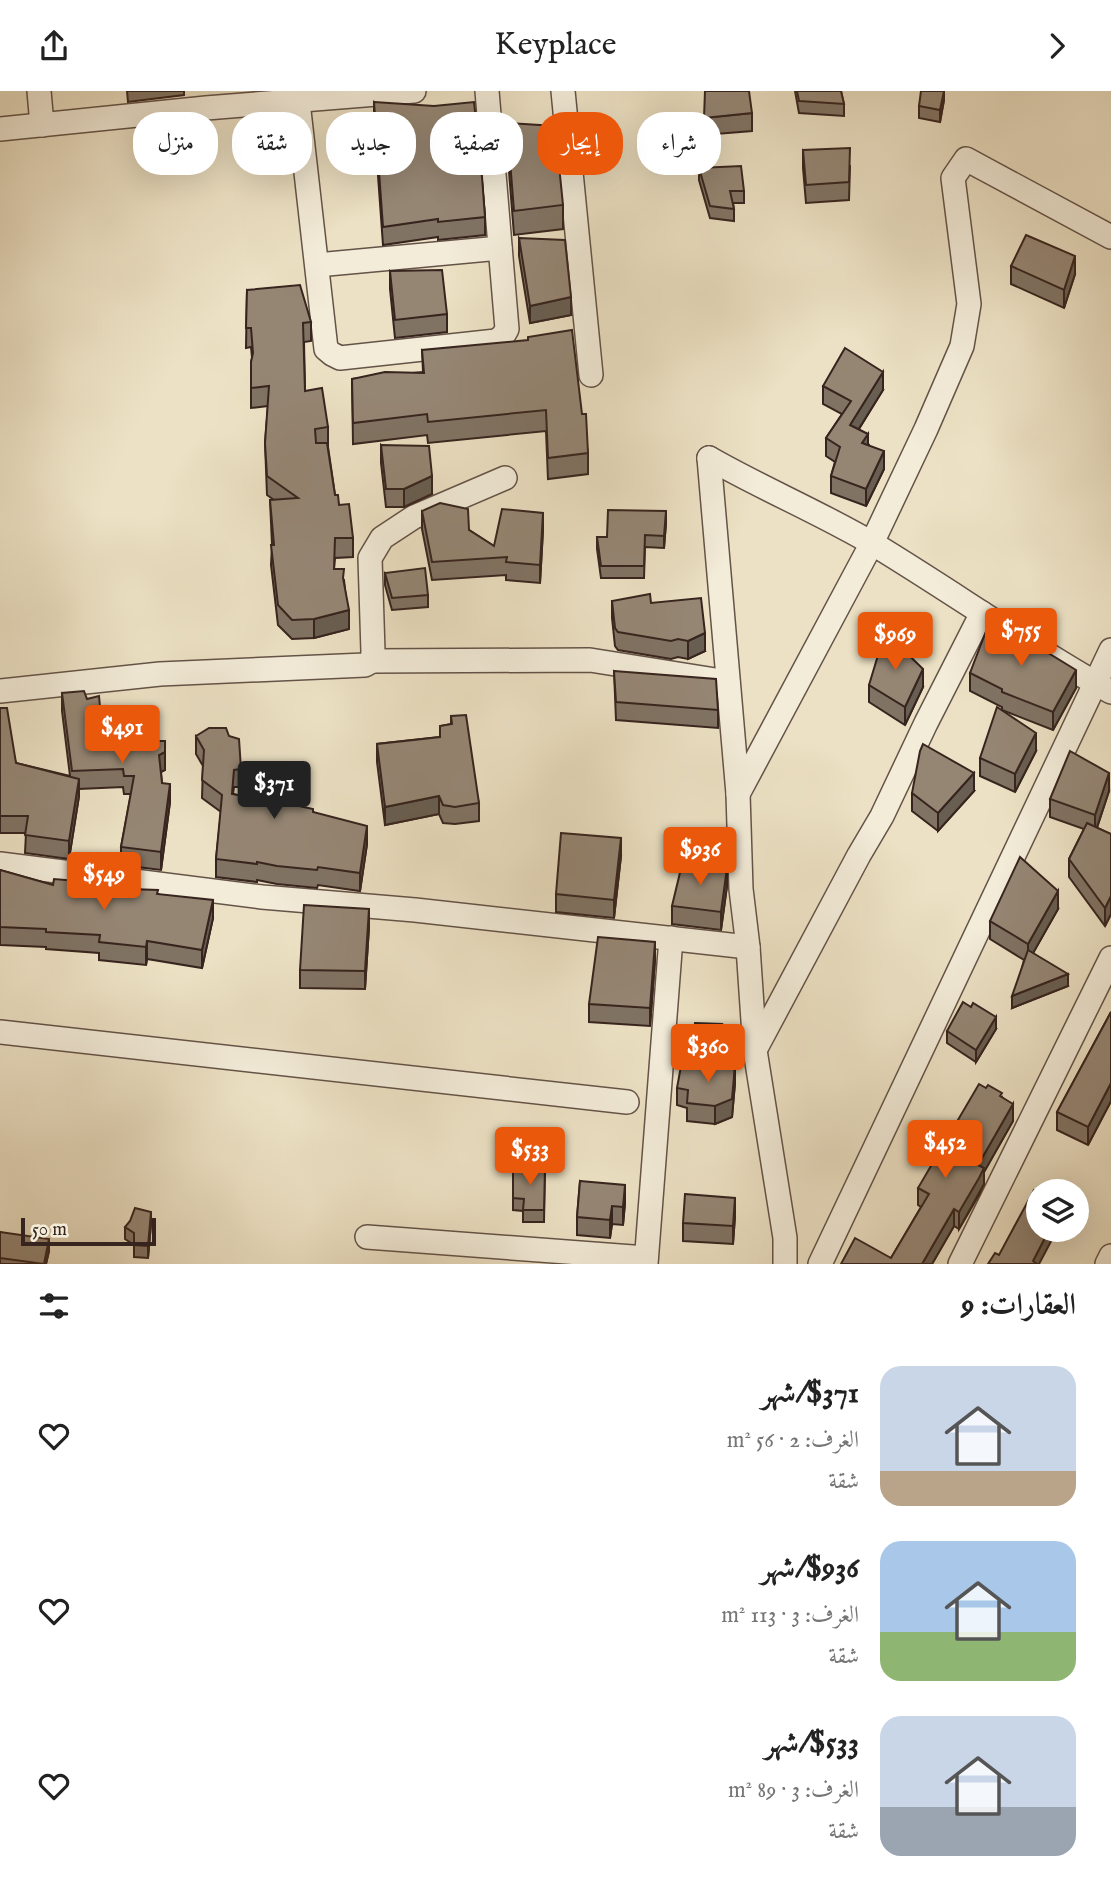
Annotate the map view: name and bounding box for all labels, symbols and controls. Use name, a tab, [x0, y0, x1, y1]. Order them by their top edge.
text: Keyplace	[495, 25, 616, 66]
icon: share	[35, 27, 73, 65]
icon: forward	[1038, 27, 1076, 65]
chip: منزل	[133, 112, 218, 175]
chip: شقة	[232, 112, 312, 175]
chip: جديد	[326, 112, 416, 175]
chip: تصفية	[430, 112, 523, 175]
chip: إيجار	[537, 112, 623, 175]
chip: شراء	[637, 112, 721, 175]
pin: $755	[980, 609, 1062, 668]
pin: $969	[854, 613, 936, 672]
text: $755	[1001, 616, 1041, 645]
text: $969	[874, 620, 916, 649]
pin: $491	[81, 705, 163, 765]
text: $491	[101, 713, 143, 742]
pin: $371	[233, 761, 315, 821]
text: $371	[254, 769, 294, 798]
pin: $936	[659, 827, 741, 887]
text: $936	[679, 835, 721, 864]
pin: $549	[63, 853, 145, 912]
text: $549	[83, 860, 125, 889]
pin: $360	[667, 1025, 749, 1084]
text: $360	[687, 1032, 729, 1061]
pin: $452	[904, 1121, 986, 1180]
pin: $533	[489, 1127, 571, 1187]
text: $452	[924, 1128, 966, 1157]
text: $533	[511, 1135, 549, 1164]
map controls	[1026, 1179, 1089, 1242]
button: layers	[1026, 1179, 1089, 1242]
scale bar	[21, 1215, 156, 1247]
text: 50 m	[32, 1218, 67, 1242]
icon: filters	[35, 1287, 73, 1325]
text: العقارات: 9	[961, 1287, 1076, 1325]
text: $371/شهر	[761, 1375, 859, 1413]
icon: home	[936, 1394, 1020, 1478]
icon: heart	[35, 1417, 73, 1455]
text: الغرف: 2 · 56 m²	[727, 1426, 859, 1455]
text: شقة	[829, 1467, 859, 1496]
text: $936/شهر	[761, 1550, 859, 1588]
icon: home	[936, 1569, 1020, 1653]
icon: heart	[35, 1592, 73, 1630]
text: الغرف: 3 · 113 m²	[721, 1601, 859, 1630]
text: شقة	[829, 1642, 859, 1671]
text: $533/شهر	[764, 1725, 859, 1763]
icon: home	[936, 1744, 1020, 1828]
icon: heart	[35, 1767, 73, 1805]
text: الغرف: 3 · 89 m²	[728, 1776, 859, 1805]
text: شقة	[829, 1817, 859, 1846]

